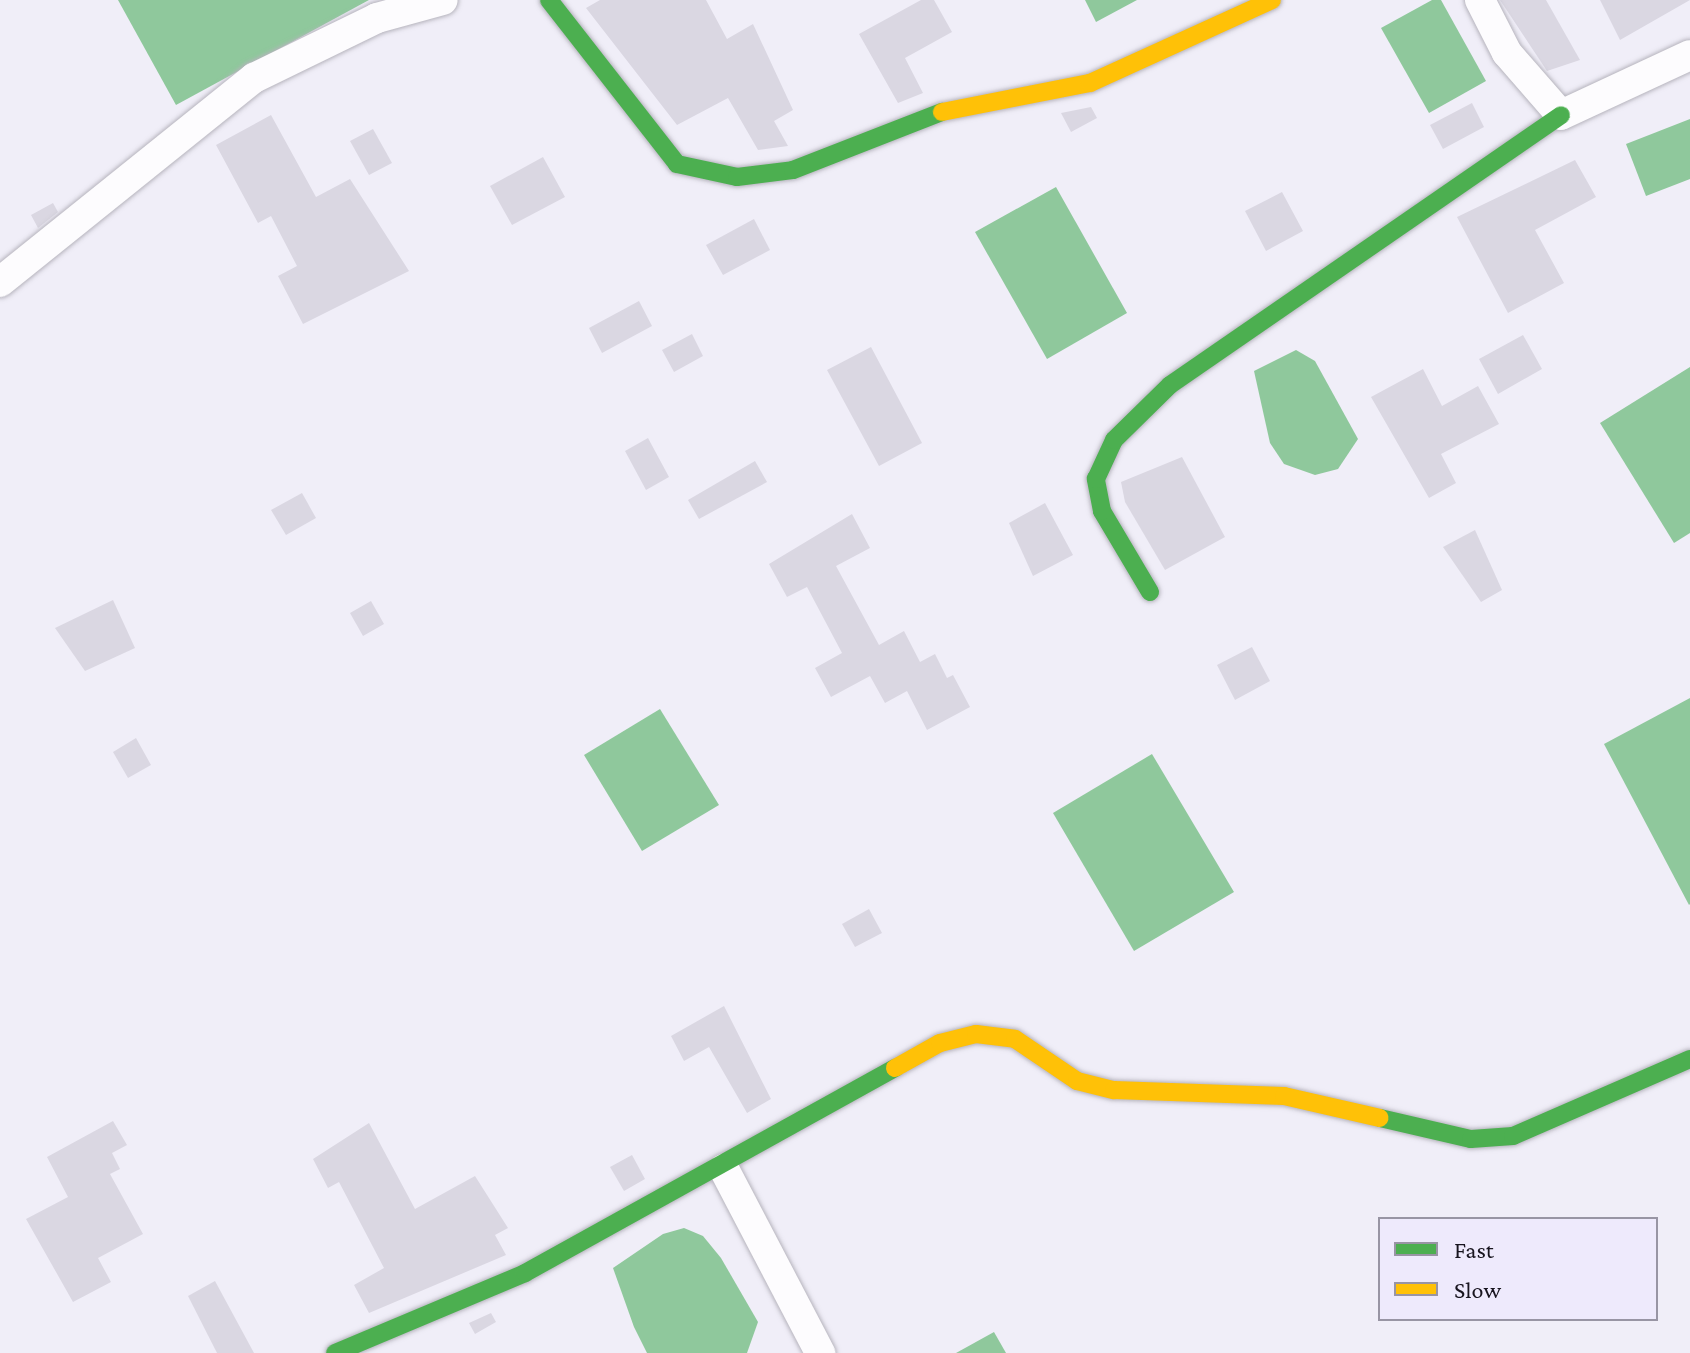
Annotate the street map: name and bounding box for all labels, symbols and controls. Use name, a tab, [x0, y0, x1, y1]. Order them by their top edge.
legend	[1378, 1217, 1658, 1321]
text: Fast	[1454, 1236, 1494, 1263]
text: Slow	[1454, 1276, 1501, 1303]

